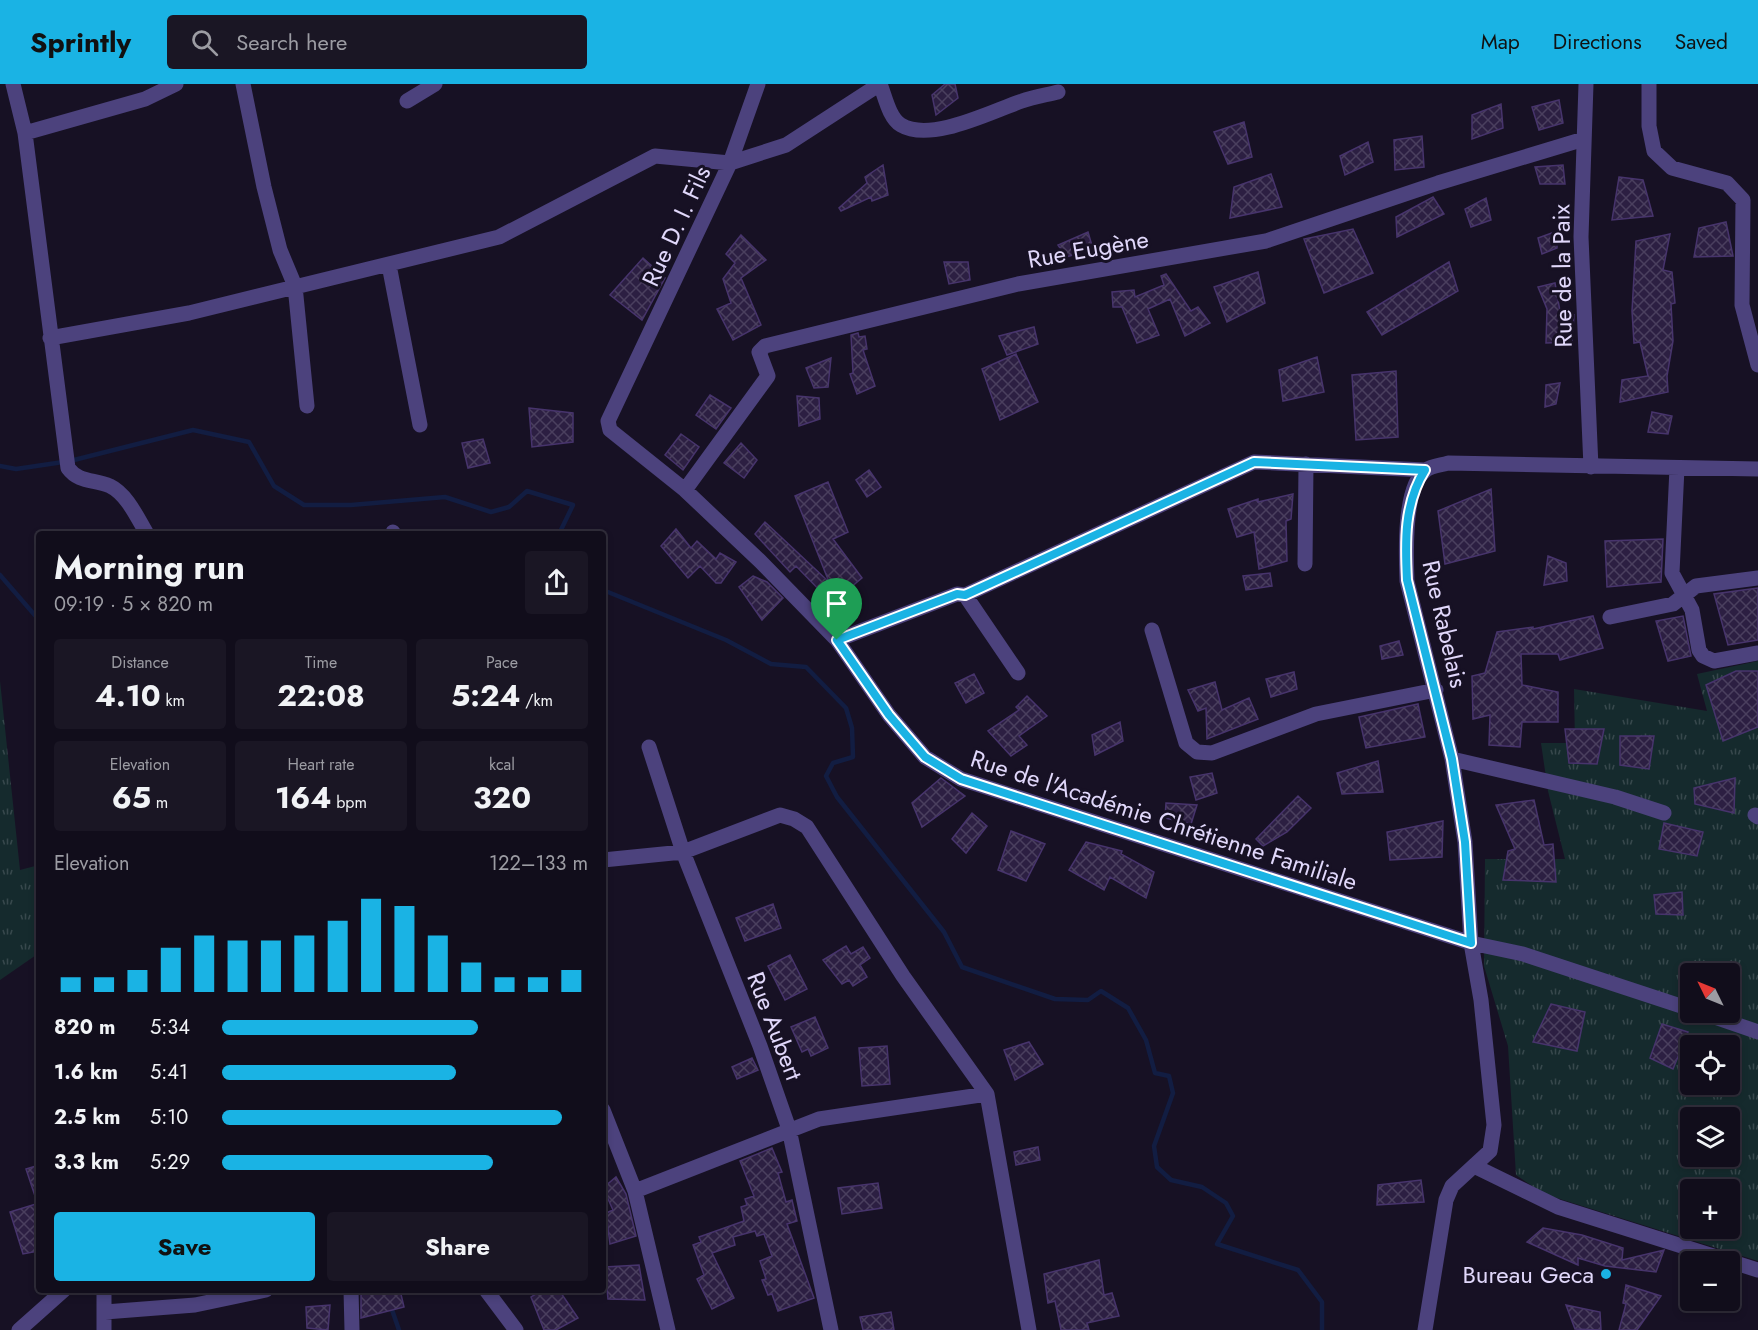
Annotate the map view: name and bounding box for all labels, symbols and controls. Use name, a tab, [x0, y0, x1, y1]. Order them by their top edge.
search box	[167, 15, 587, 69]
text: Sprintly	[30, 22, 131, 63]
icon: search	[188, 26, 221, 59]
text: Search here	[236, 26, 347, 58]
text: Map	[1481, 27, 1520, 57]
text: Directions	[1553, 27, 1642, 57]
text: Saved	[1675, 27, 1728, 57]
street label: Rue D. I. Fils	[633, 160, 719, 292]
street label: Rue de la Paix	[1543, 203, 1581, 348]
street label: Rue Eugène	[1025, 221, 1151, 277]
text: Morning run	[54, 544, 245, 591]
button: share	[525, 551, 588, 614]
street label: Rue Rabelais	[1413, 557, 1477, 691]
pin	[811, 578, 862, 640]
icon: arrive	[820, 587, 853, 620]
text: 09:19 · 5 × 820 m	[54, 590, 213, 619]
text: Distance	[111, 651, 169, 674]
text: Time	[305, 651, 337, 674]
text: Pace	[486, 651, 518, 674]
text: 4.10	[95, 674, 161, 717]
text: 22:08	[277, 674, 365, 717]
text: 5:24	[451, 674, 521, 717]
text: km	[161, 689, 185, 712]
text: /km	[521, 689, 553, 712]
street label: Rue de l'Académie Chrétienne Familiale	[966, 741, 1362, 899]
text: Elevation	[110, 753, 170, 776]
text: Heart rate	[288, 753, 354, 776]
text: kcal	[489, 753, 515, 776]
text: 65	[112, 776, 151, 819]
text: 164	[275, 776, 331, 819]
text: 320	[473, 776, 531, 819]
text: m	[151, 791, 168, 814]
text: bpm	[331, 791, 367, 814]
text: Elevation	[54, 849, 129, 878]
text: 122–133 m	[489, 849, 588, 878]
north arrow	[1680, 963, 1740, 1023]
map controls	[1680, 963, 1740, 1311]
street label: Rue Aubert	[738, 967, 812, 1086]
text: 820 m	[54, 1013, 115, 1042]
text: 5:34	[150, 1013, 190, 1042]
button: locate	[1680, 1035, 1740, 1095]
text: 1.6 km	[54, 1058, 118, 1087]
text: 5:41	[150, 1058, 188, 1087]
text: 2.5 km	[54, 1103, 120, 1132]
text: 5:10	[150, 1103, 188, 1132]
button: layers	[1680, 1107, 1740, 1167]
text: 3.3 km	[54, 1148, 119, 1177]
text: 5:29	[150, 1148, 190, 1177]
button: +	[1680, 1179, 1740, 1239]
button: Save	[54, 1212, 315, 1281]
button: Share	[327, 1212, 588, 1281]
button: −	[1680, 1251, 1740, 1311]
place label: Bureau Geca	[1462, 1257, 1594, 1292]
marker: Bureau Geca	[1599, 1267, 1613, 1281]

